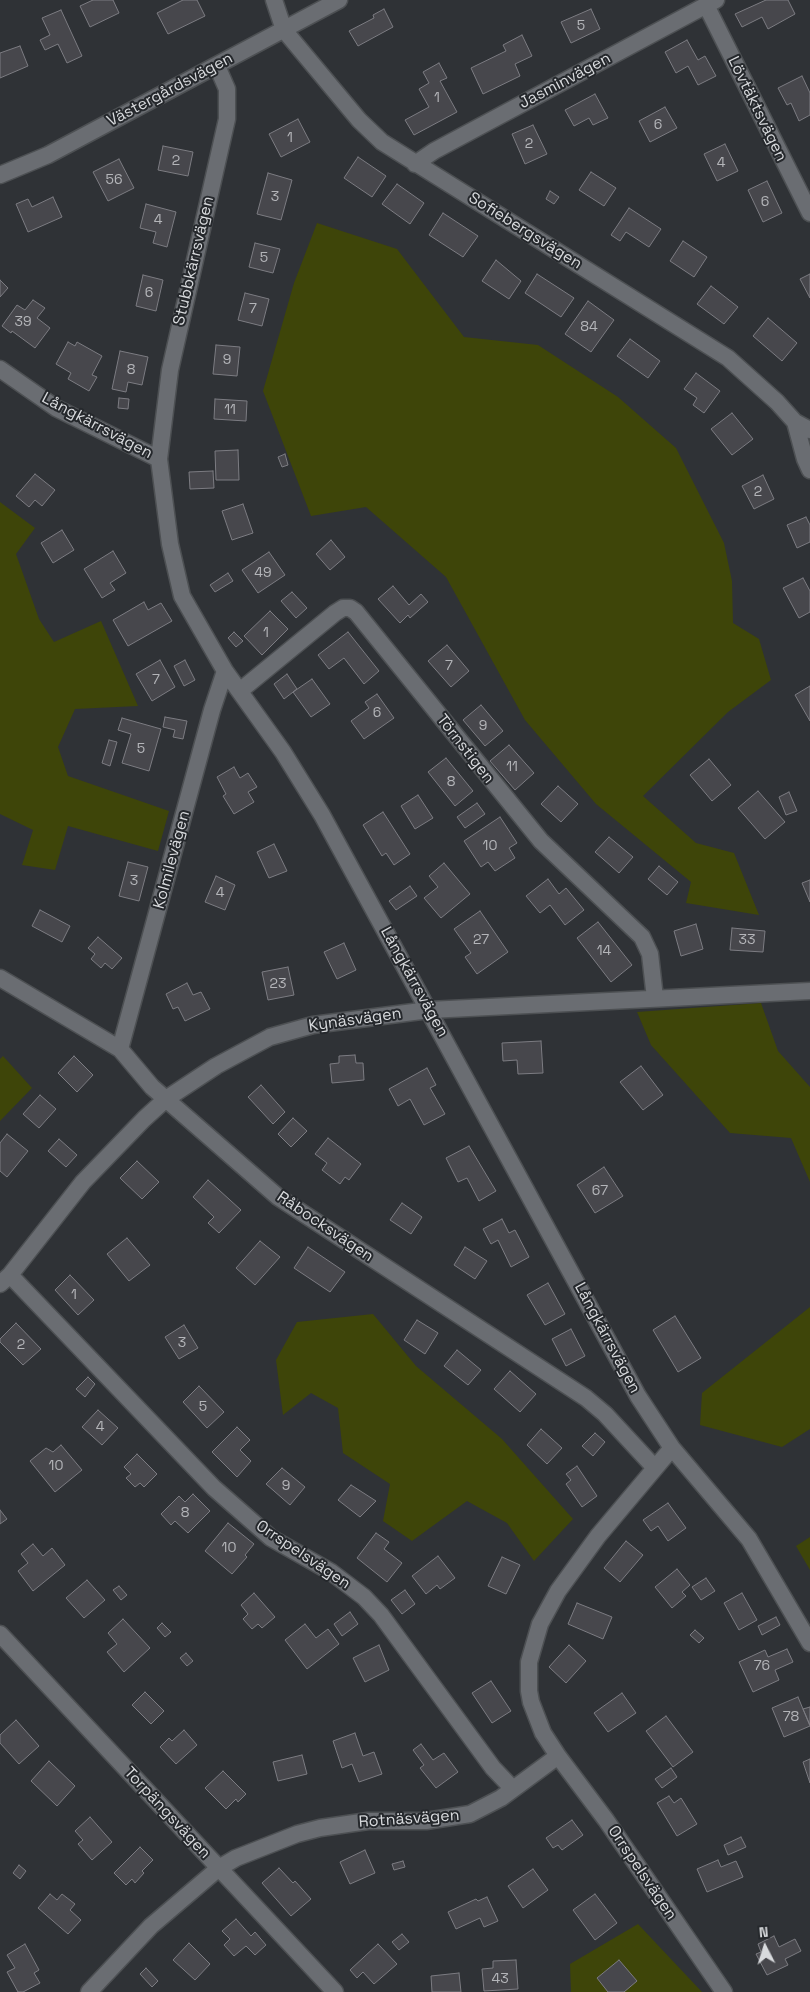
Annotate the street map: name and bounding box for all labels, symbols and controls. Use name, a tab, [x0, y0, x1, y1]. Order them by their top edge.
house number: 5	[577, 18, 585, 34]
street label: Västergårdsvägen	[104, 49, 236, 131]
street label: Jasminvägen	[516, 49, 614, 113]
street label: Lövtäktsvägen	[723, 53, 791, 165]
house number: 1	[434, 90, 440, 106]
house number: 6	[654, 117, 662, 133]
house number: 1	[287, 130, 293, 146]
house number: 2	[525, 136, 533, 152]
house number: 2	[172, 153, 180, 169]
house number: 4	[717, 155, 725, 171]
house number: 56	[106, 172, 122, 188]
street label: Sofiebergsvägen	[465, 188, 585, 274]
house number: 3	[271, 189, 279, 205]
street label: Stubbkärrsvägen	[170, 194, 218, 328]
house number: 6	[761, 194, 769, 210]
house number: 4	[154, 212, 162, 228]
house number: 5	[260, 250, 268, 266]
house number: 6	[145, 285, 153, 301]
house number: 7	[249, 301, 257, 317]
house number: 39	[14, 314, 32, 330]
house number: 84	[580, 319, 598, 335]
house number: 9	[223, 352, 231, 368]
house number: 8	[127, 362, 135, 378]
street label: Långkärrsvägen	[38, 389, 156, 463]
house number: 11	[224, 402, 236, 418]
house number: 2	[754, 484, 762, 500]
house number: 49	[254, 565, 272, 581]
house number: 1	[263, 625, 269, 641]
house number: 7	[445, 658, 453, 674]
house number: 7	[152, 672, 160, 688]
house number: 6	[373, 705, 381, 721]
street label: Törnstigen	[432, 711, 498, 787]
house number: 9	[479, 718, 487, 734]
house number: 5	[137, 741, 145, 757]
house number: 11	[506, 759, 518, 775]
house number: 8	[447, 774, 455, 790]
street label: Kolmilevägen	[150, 809, 194, 911]
house number: 10	[483, 838, 497, 854]
house number: 3	[130, 873, 138, 889]
house number: 4	[216, 885, 224, 901]
street label: Långkärrsvägen	[376, 924, 452, 1040]
house number: 27	[473, 932, 489, 948]
house number: 33	[739, 932, 755, 948]
house number: 14	[597, 943, 611, 959]
house number: 23	[270, 976, 286, 992]
street label: Kynäsvägen	[307, 1004, 403, 1036]
house number: 67	[592, 1183, 608, 1199]
street label: Råbocksvägen	[273, 1188, 377, 1266]
street label: Långkärrsvägen	[570, 1279, 644, 1397]
house number: 1	[71, 1287, 77, 1303]
house number: 3	[178, 1335, 186, 1351]
house number: 2	[17, 1337, 25, 1353]
house number: 5	[199, 1399, 207, 1415]
house number: 4	[96, 1419, 104, 1435]
house number: 10	[49, 1458, 63, 1474]
house number: 9	[282, 1478, 290, 1494]
house number: 8	[181, 1505, 189, 1521]
street label: Orrspelsvägen	[252, 1516, 354, 1594]
house number: 10	[222, 1540, 236, 1556]
house number: 76	[754, 1658, 770, 1674]
house number: 78	[783, 1709, 799, 1725]
street label: Torpängsvägen	[120, 1763, 214, 1863]
street label: Rotnäsvägen	[358, 1806, 460, 1832]
street label: Orrspelsvägen	[603, 1822, 681, 1924]
north arrow	[740, 1922, 790, 1972]
text: N	[758, 1923, 769, 1941]
house number: 43	[491, 1971, 509, 1987]

